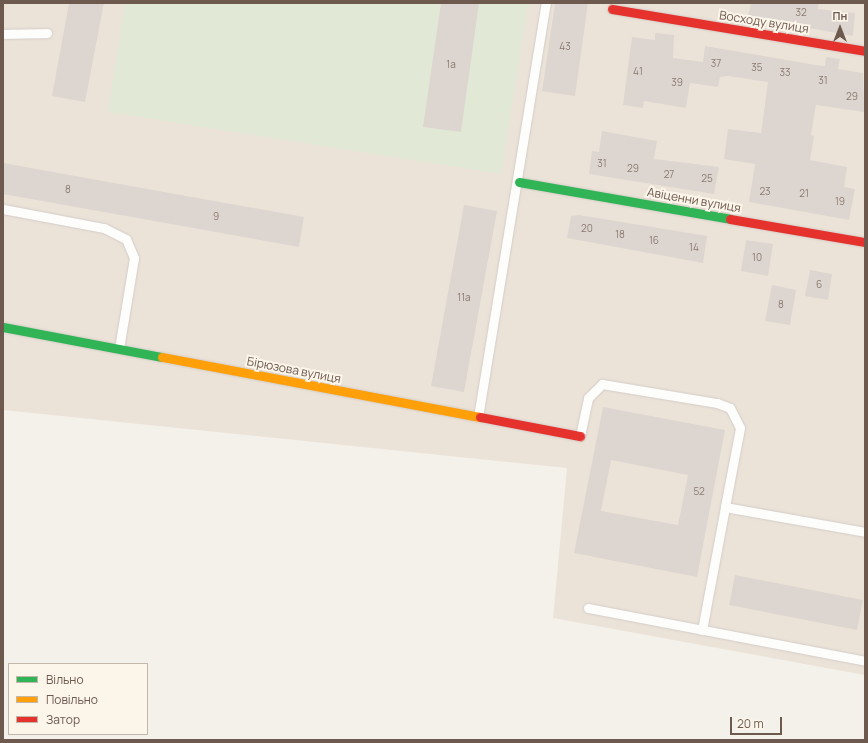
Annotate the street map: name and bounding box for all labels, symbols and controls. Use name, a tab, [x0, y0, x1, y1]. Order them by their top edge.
house number: 32	[795, 7, 807, 19]
street label: Восходу вулиця	[718, 8, 810, 36]
north arrow	[820, 8, 860, 48]
text: Пн	[833, 8, 847, 23]
house number: 43	[559, 41, 571, 53]
house number: 37	[711, 58, 721, 70]
house number: 1a	[446, 59, 456, 71]
house number: 35	[751, 62, 763, 74]
house number: 41	[633, 66, 643, 78]
house number: 33	[779, 67, 791, 79]
house number: 31	[818, 75, 828, 87]
house number: 39	[671, 77, 683, 89]
house number: 29	[846, 91, 858, 103]
house number: 31	[597, 158, 607, 170]
house number: 29	[627, 163, 639, 175]
house number: 27	[664, 169, 674, 181]
house number: 25	[701, 173, 713, 185]
house number: 8	[65, 184, 71, 196]
street label: Авіценни вулиця	[646, 185, 742, 215]
house number: 23	[759, 186, 771, 198]
house number: 21	[799, 188, 809, 200]
house number: 19	[835, 196, 845, 208]
house number: 9	[213, 211, 219, 223]
house number: 20	[581, 223, 593, 235]
house number: 18	[615, 229, 625, 241]
house number: 16	[649, 235, 659, 247]
house number: 14	[689, 242, 699, 254]
house number: 10	[752, 252, 762, 264]
house number: 6	[816, 279, 822, 291]
house number: 11а	[457, 292, 471, 304]
house number: 8	[778, 299, 784, 311]
street label: Бірюзова вулиця	[246, 354, 342, 386]
house number: 52	[693, 486, 705, 498]
legend	[8, 663, 148, 735]
text: Вільно	[46, 671, 84, 688]
text: Повільно	[46, 691, 98, 708]
scale bar	[732, 709, 784, 735]
text: Затор	[46, 711, 80, 728]
text: 20 m	[737, 715, 764, 732]

